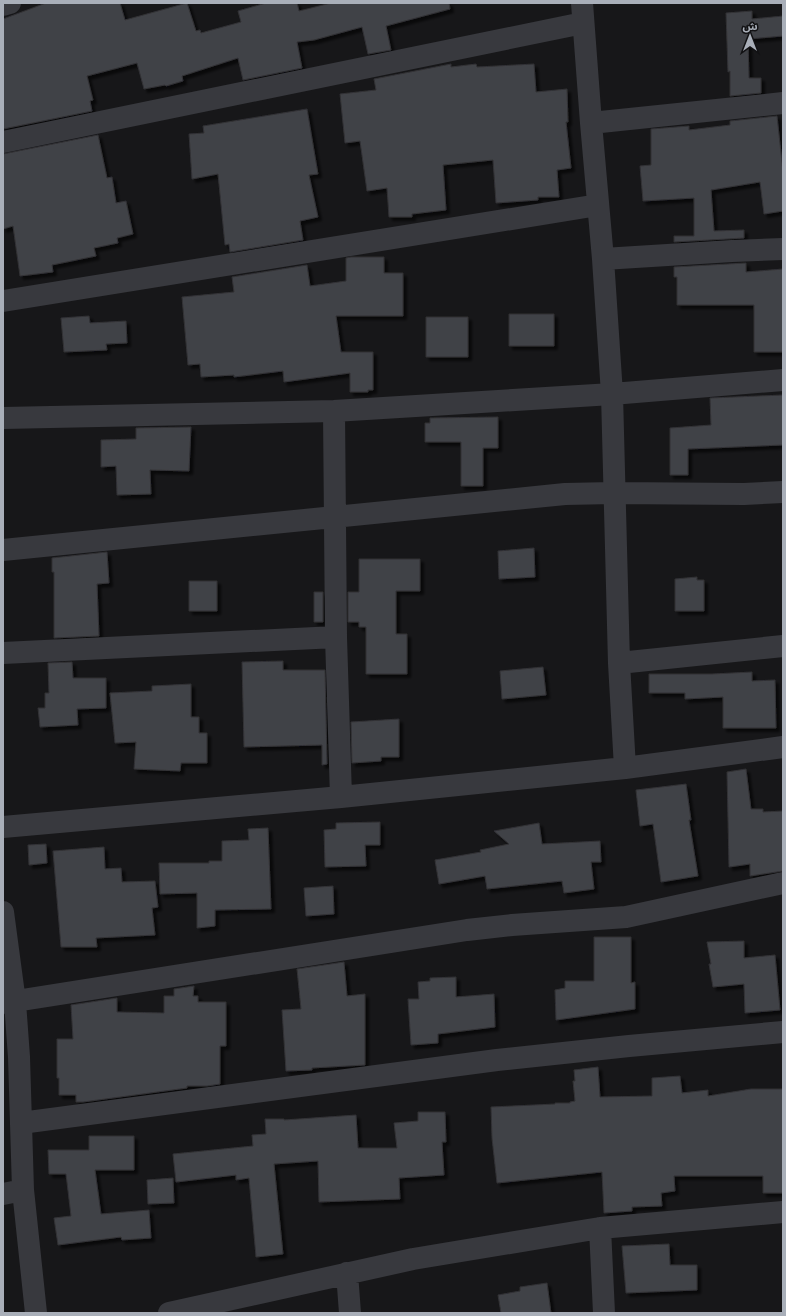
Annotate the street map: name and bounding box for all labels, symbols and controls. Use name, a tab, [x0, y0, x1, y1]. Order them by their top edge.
north arrow	[730, 16, 770, 56]
text: ش	[742, 20, 758, 34]

